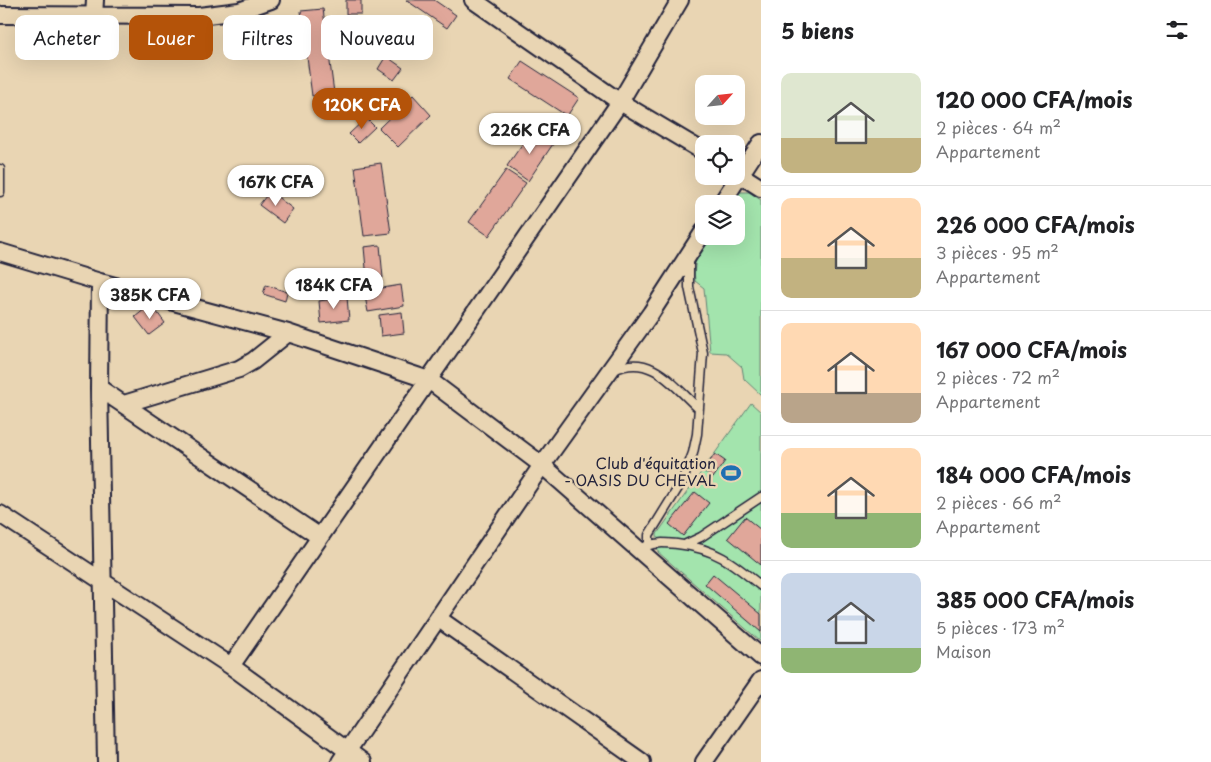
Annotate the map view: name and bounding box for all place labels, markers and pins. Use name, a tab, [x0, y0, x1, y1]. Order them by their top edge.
pin: 120K CFA	[310, 88, 414, 130]
pin: 226K CFA	[478, 112, 582, 155]
pin: 167K CFA	[224, 164, 328, 207]
pin: 184K CFA	[282, 268, 386, 310]
pin: 385K CFA	[98, 278, 202, 320]
place label: Club d'équitation - OASIS DU CHEVAL	[564, 451, 716, 491]
sports icon: Club d'équitation - OASIS DU CHEVAL	[720, 462, 742, 484]

